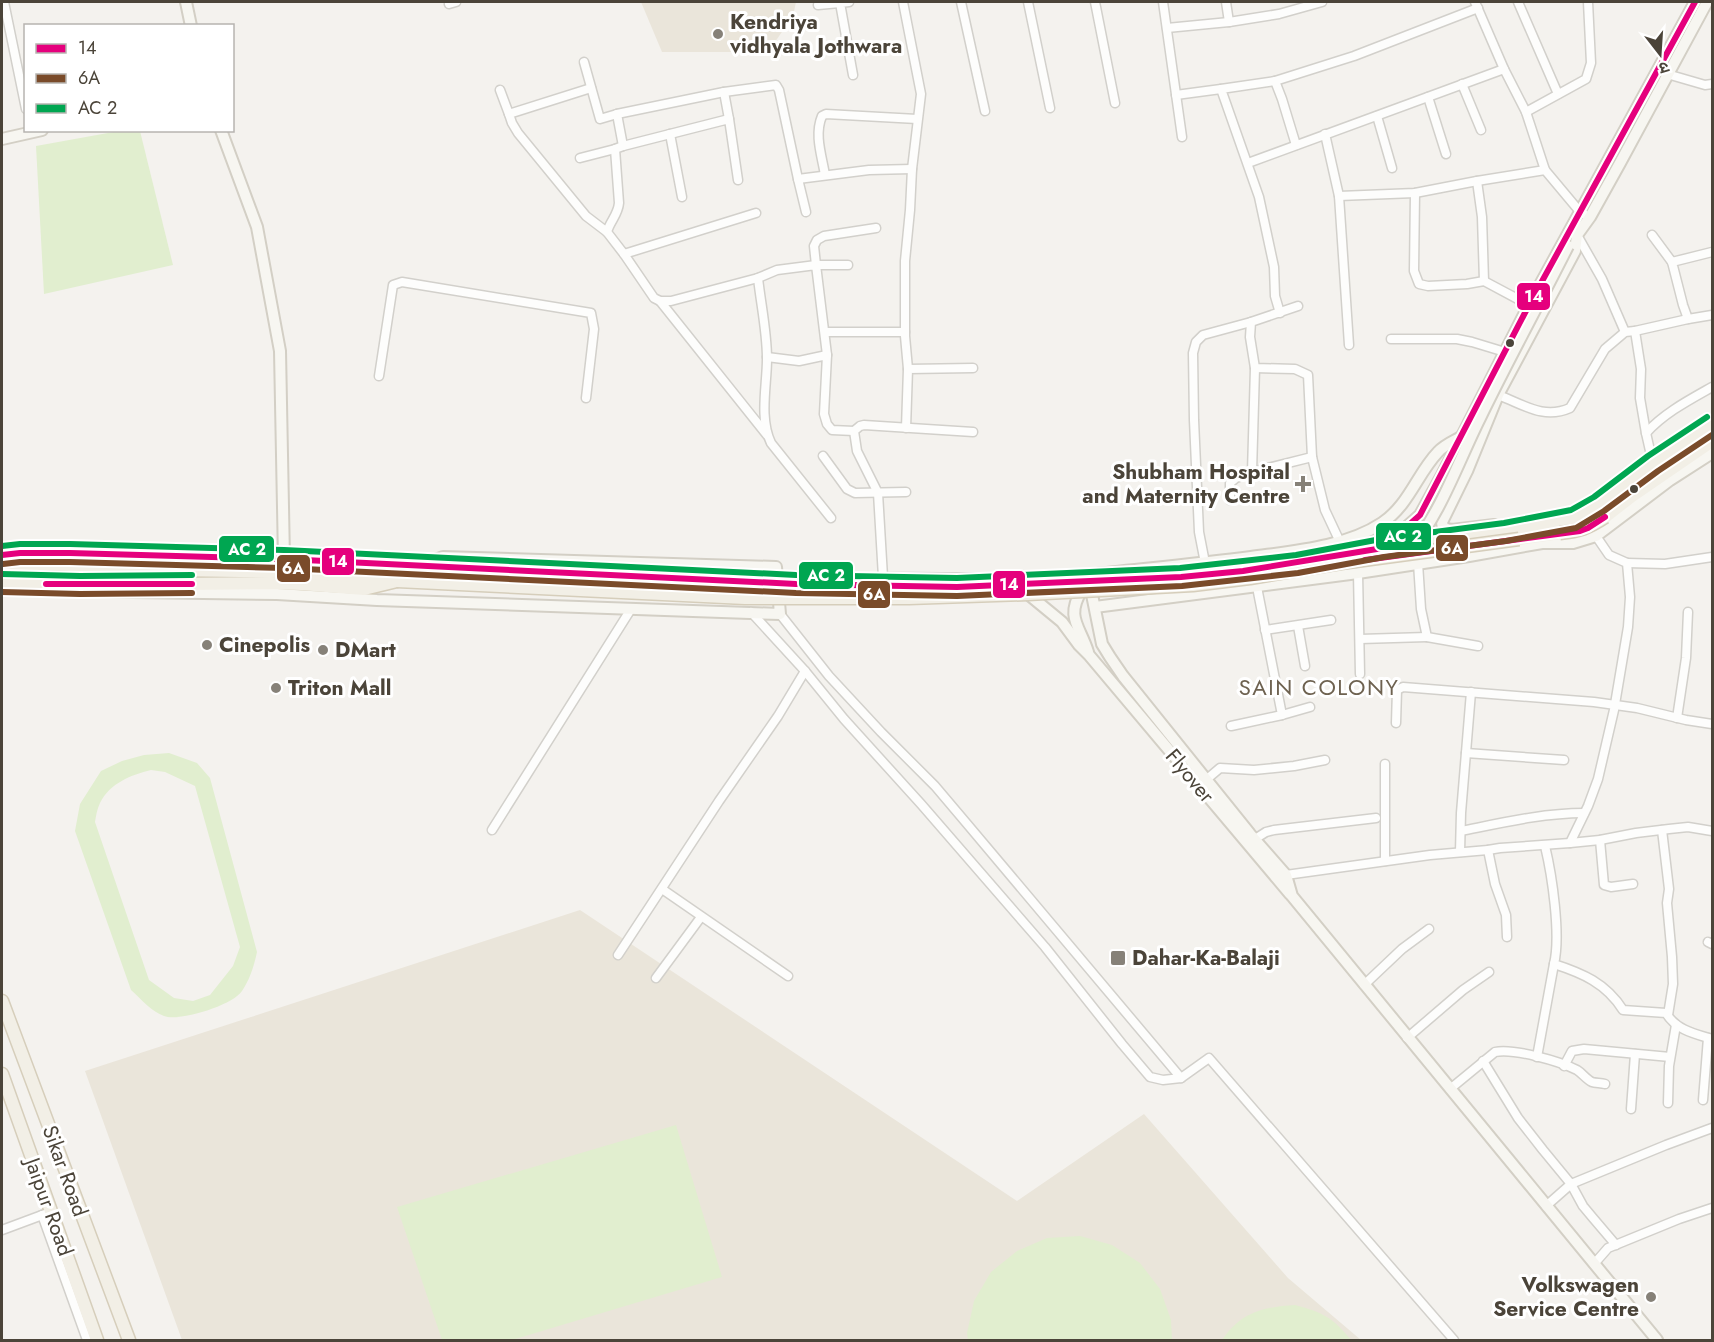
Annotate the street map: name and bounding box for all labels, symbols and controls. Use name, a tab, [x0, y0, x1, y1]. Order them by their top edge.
place label: Kendriya vidhyala Jothwara	[729, 7, 902, 61]
legend	[24, 24, 234, 132]
north arrow	[1630, 24, 1690, 84]
marker: Kendriya vidhyala Jothwara	[711, 27, 725, 41]
text: 14	[78, 35, 97, 61]
text: उ	[1656, 55, 1672, 80]
text: 6A	[78, 65, 100, 91]
text: AC 2	[78, 95, 117, 121]
line badge: 14	[1516, 282, 1551, 311]
text: 14	[1524, 285, 1544, 308]
unlabelled marker	[1504, 337, 1516, 349]
place label: Shubham Hospital and Maternity Centre	[1082, 457, 1290, 511]
marker: Shubham Hospital and Maternity Centre	[1294, 475, 1312, 493]
unlabelled marker	[1628, 483, 1640, 495]
line badge: AC 2	[1375, 522, 1432, 551]
text: AC 2	[1383, 525, 1422, 548]
line badge: 6A	[1435, 534, 1469, 562]
line badge: AC 2	[218, 535, 275, 563]
text: 6A	[1441, 537, 1463, 560]
text: AC 2	[227, 538, 266, 561]
line badge: 14	[321, 547, 355, 576]
text: 14	[328, 550, 348, 573]
line badge: 6A	[276, 554, 311, 583]
text: 6A	[282, 557, 304, 580]
line badge: AC 2	[798, 561, 854, 590]
text: AC 2	[806, 564, 845, 587]
line badge: 14	[992, 570, 1026, 599]
text: 14	[999, 573, 1019, 596]
line badge: 6A	[857, 580, 891, 609]
text: 6A	[863, 583, 885, 606]
place label: Cinepolis	[219, 630, 310, 660]
place label: DMart	[335, 635, 396, 665]
marker: Cinepolis	[200, 638, 214, 652]
marker: DMart	[316, 643, 330, 657]
district label: SAIN COLONY	[1239, 671, 1399, 703]
place label: Triton Mall	[288, 673, 391, 703]
marker: Triton Mall	[269, 681, 283, 695]
street label: Flyover	[1158, 742, 1222, 810]
place label: Dahar-Ka-Balaji	[1132, 943, 1280, 973]
marker: Dahar-Ka-Balaji	[1109, 949, 1127, 967]
street label: Sikar Road	[35, 1121, 95, 1221]
street label: Jaipur Road	[16, 1151, 81, 1260]
place label: Volkswagen Service Centre	[1493, 1270, 1639, 1324]
marker: Volkswagen Service Centre	[1644, 1290, 1658, 1304]

